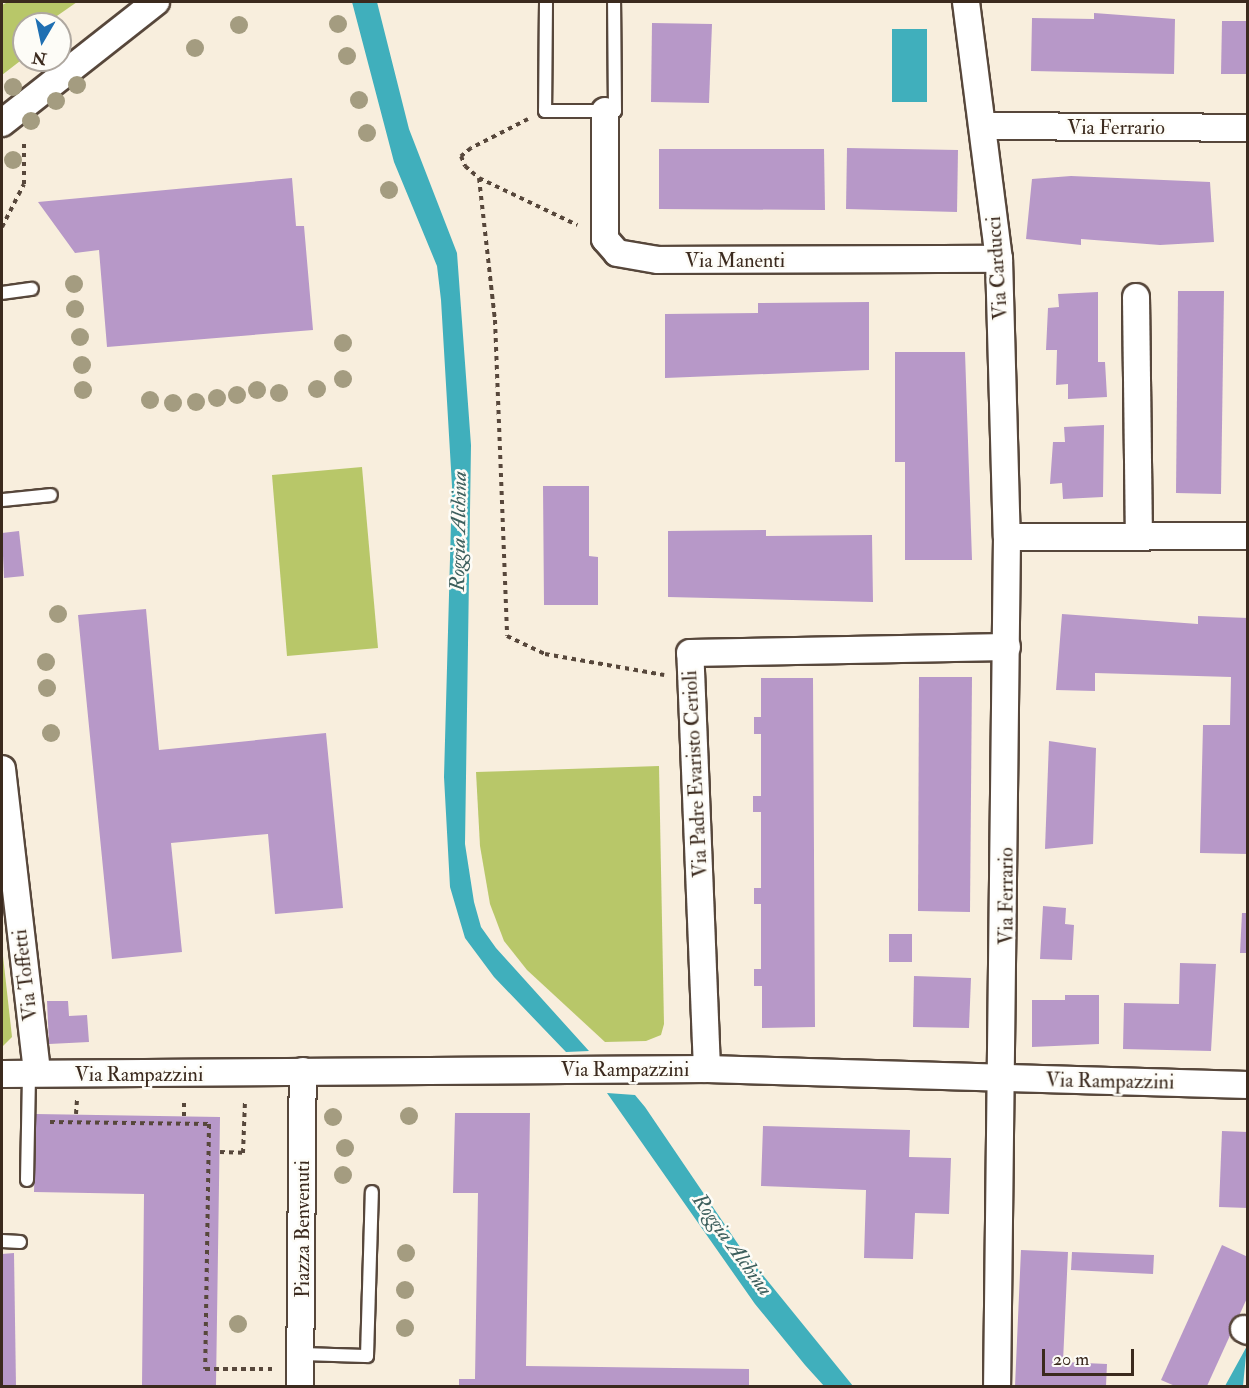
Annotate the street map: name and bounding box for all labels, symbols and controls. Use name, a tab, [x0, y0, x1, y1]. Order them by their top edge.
north arrow	[12, 12, 72, 72]
text: N	[31, 47, 48, 69]
street label: Via Ferrario	[1067, 115, 1165, 139]
street label: Via Carducci	[981, 216, 1013, 320]
street label: Via Manenti	[685, 248, 785, 272]
water label: Roggia Alchina	[445, 471, 473, 591]
street label: Via Padre Evaristo Cerioli	[678, 670, 712, 878]
street label: Via Ferrario	[994, 847, 1018, 945]
street label: Via Toffetti	[7, 928, 43, 1022]
street label: Via Rampazzini	[561, 1057, 689, 1081]
street label: Via Rampazzini	[75, 1062, 203, 1086]
street label: Via Rampazzini	[1046, 1068, 1174, 1094]
street label: Piazza Benvenuti	[290, 1160, 314, 1298]
water label: Roggia Alchina	[686, 1189, 778, 1301]
scale bar	[1045, 1337, 1136, 1375]
text: 20 m	[1053, 1348, 1089, 1371]

